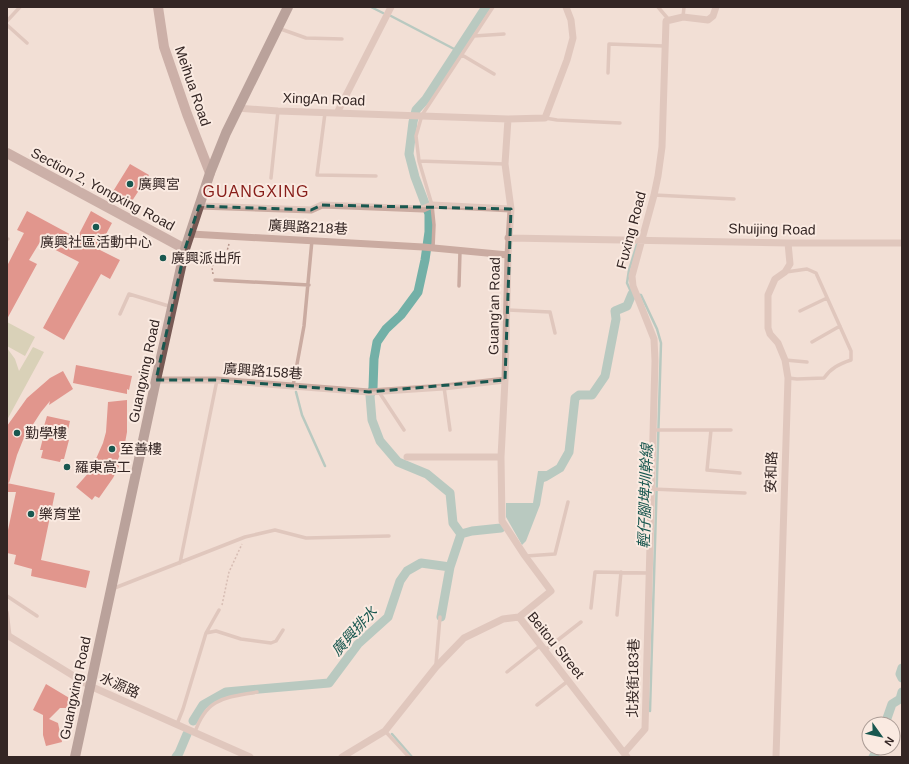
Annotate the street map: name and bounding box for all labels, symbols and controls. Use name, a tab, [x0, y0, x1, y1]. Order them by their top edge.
street label: Meihua Road	[172, 44, 214, 128]
street label: XingAn Road	[282, 90, 366, 108]
street label: Section 2, Yongxing Road	[28, 144, 178, 234]
place label: 廣興宮	[138, 176, 180, 192]
marker: 廣興宮	[125, 179, 135, 189]
district label: GUANGXING	[203, 183, 309, 200]
street label: Fuxing Road	[613, 190, 649, 270]
street label: 廣興路218巷	[268, 217, 348, 237]
street label: Shuijing Road	[728, 220, 816, 238]
marker: 廣興社區活動中心	[91, 222, 101, 232]
place label: 廣興社區活動中心	[40, 234, 152, 250]
place label: 廣興派出所	[171, 250, 241, 266]
marker: 廣興派出所	[158, 253, 168, 263]
street label: Guang'an Road	[485, 257, 503, 355]
street label: Guangxing Road	[125, 318, 163, 424]
street label: 廣興路158巷	[223, 360, 303, 382]
place label: 勤學樓	[25, 425, 67, 441]
marker: 勤學樓	[12, 428, 22, 438]
place label: 至善樓	[120, 441, 162, 457]
water label: 輕仔腳埤圳幹線	[635, 441, 655, 549]
marker: 至善樓	[107, 444, 117, 454]
street label: 安和路	[762, 451, 780, 493]
place label: 羅東高工	[75, 459, 131, 475]
marker: 羅東高工	[62, 462, 72, 472]
place label: 樂育堂	[39, 506, 81, 522]
marker: 樂育堂	[26, 509, 36, 519]
water label: 廣興排水	[328, 602, 381, 659]
street label: Beitou Street	[524, 609, 588, 682]
street label: Guangxing Road	[56, 635, 94, 741]
street label: 北投街183巷	[624, 638, 642, 718]
street label: 水源路	[98, 669, 142, 701]
north arrow	[861, 716, 901, 756]
text: N	[882, 735, 897, 748]

